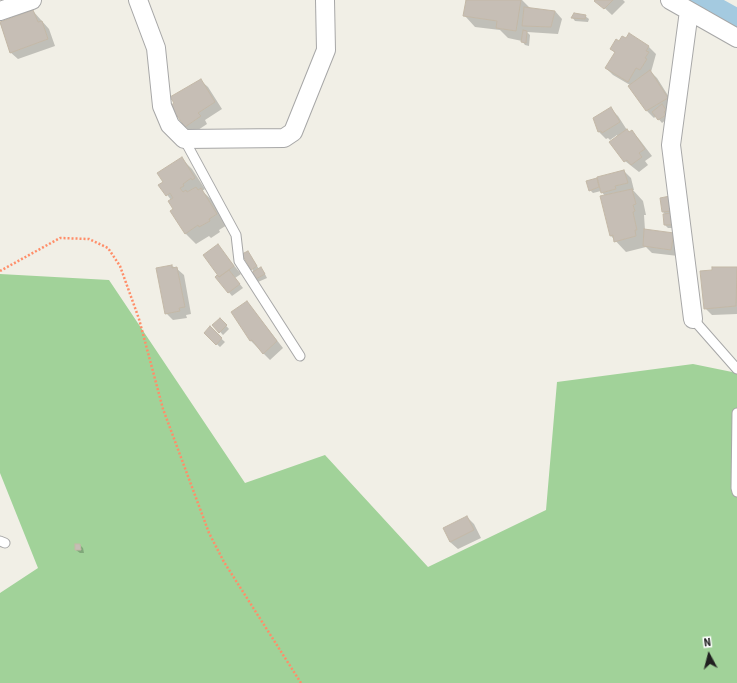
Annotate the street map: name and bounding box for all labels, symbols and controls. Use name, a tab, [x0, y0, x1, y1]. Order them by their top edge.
north arrow	[689, 635, 729, 675]
text: N	[703, 635, 712, 650]

